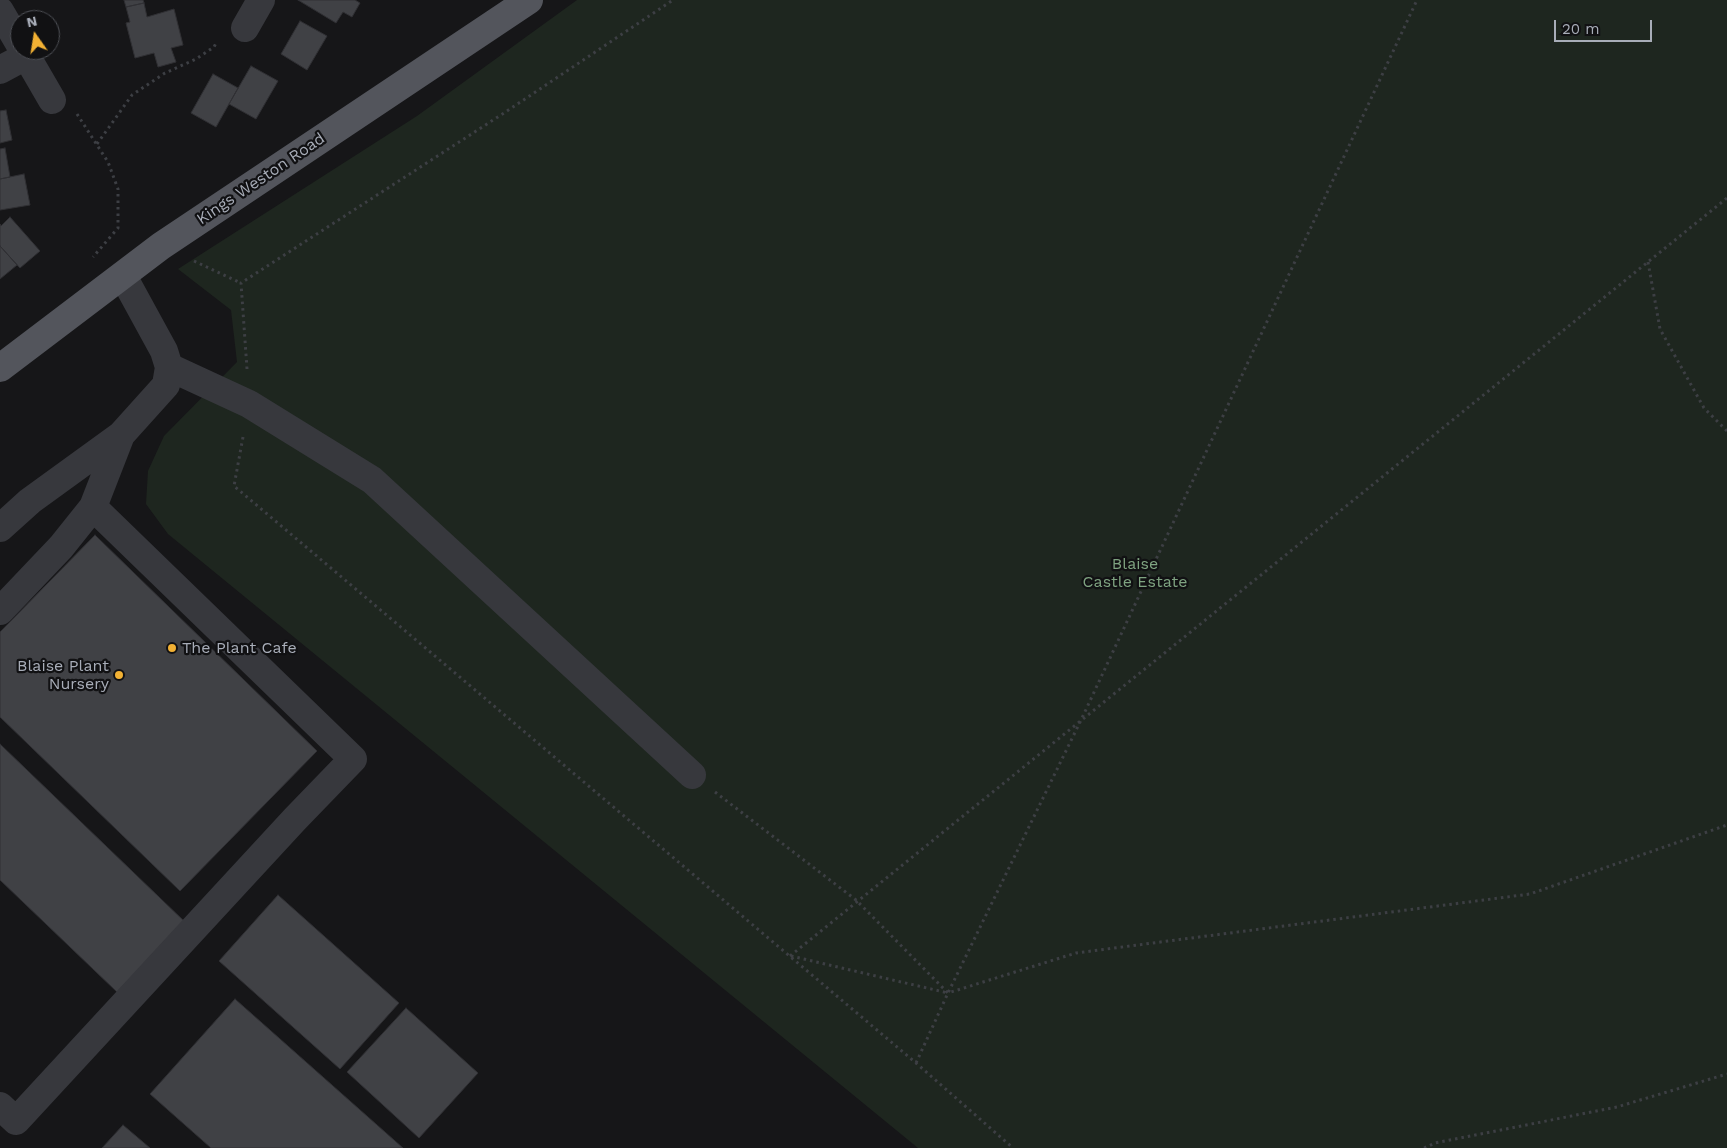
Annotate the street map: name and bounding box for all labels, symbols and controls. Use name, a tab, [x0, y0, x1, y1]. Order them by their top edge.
north arrow	[10, 10, 60, 60]
scale bar	[1557, 10, 1654, 42]
text: N	[25, 12, 39, 30]
text: 20 m	[1562, 20, 1600, 38]
street label: Kings Weston Road	[193, 129, 329, 229]
park label: Blaise Castle Estate	[1083, 554, 1187, 592]
place label: The Plant Cafe	[182, 638, 297, 658]
marker: The Plant Cafe	[166, 642, 178, 654]
place label: Blaise Plant Nursery	[17, 656, 109, 694]
marker: Blaise Plant Nursery	[113, 669, 125, 681]

